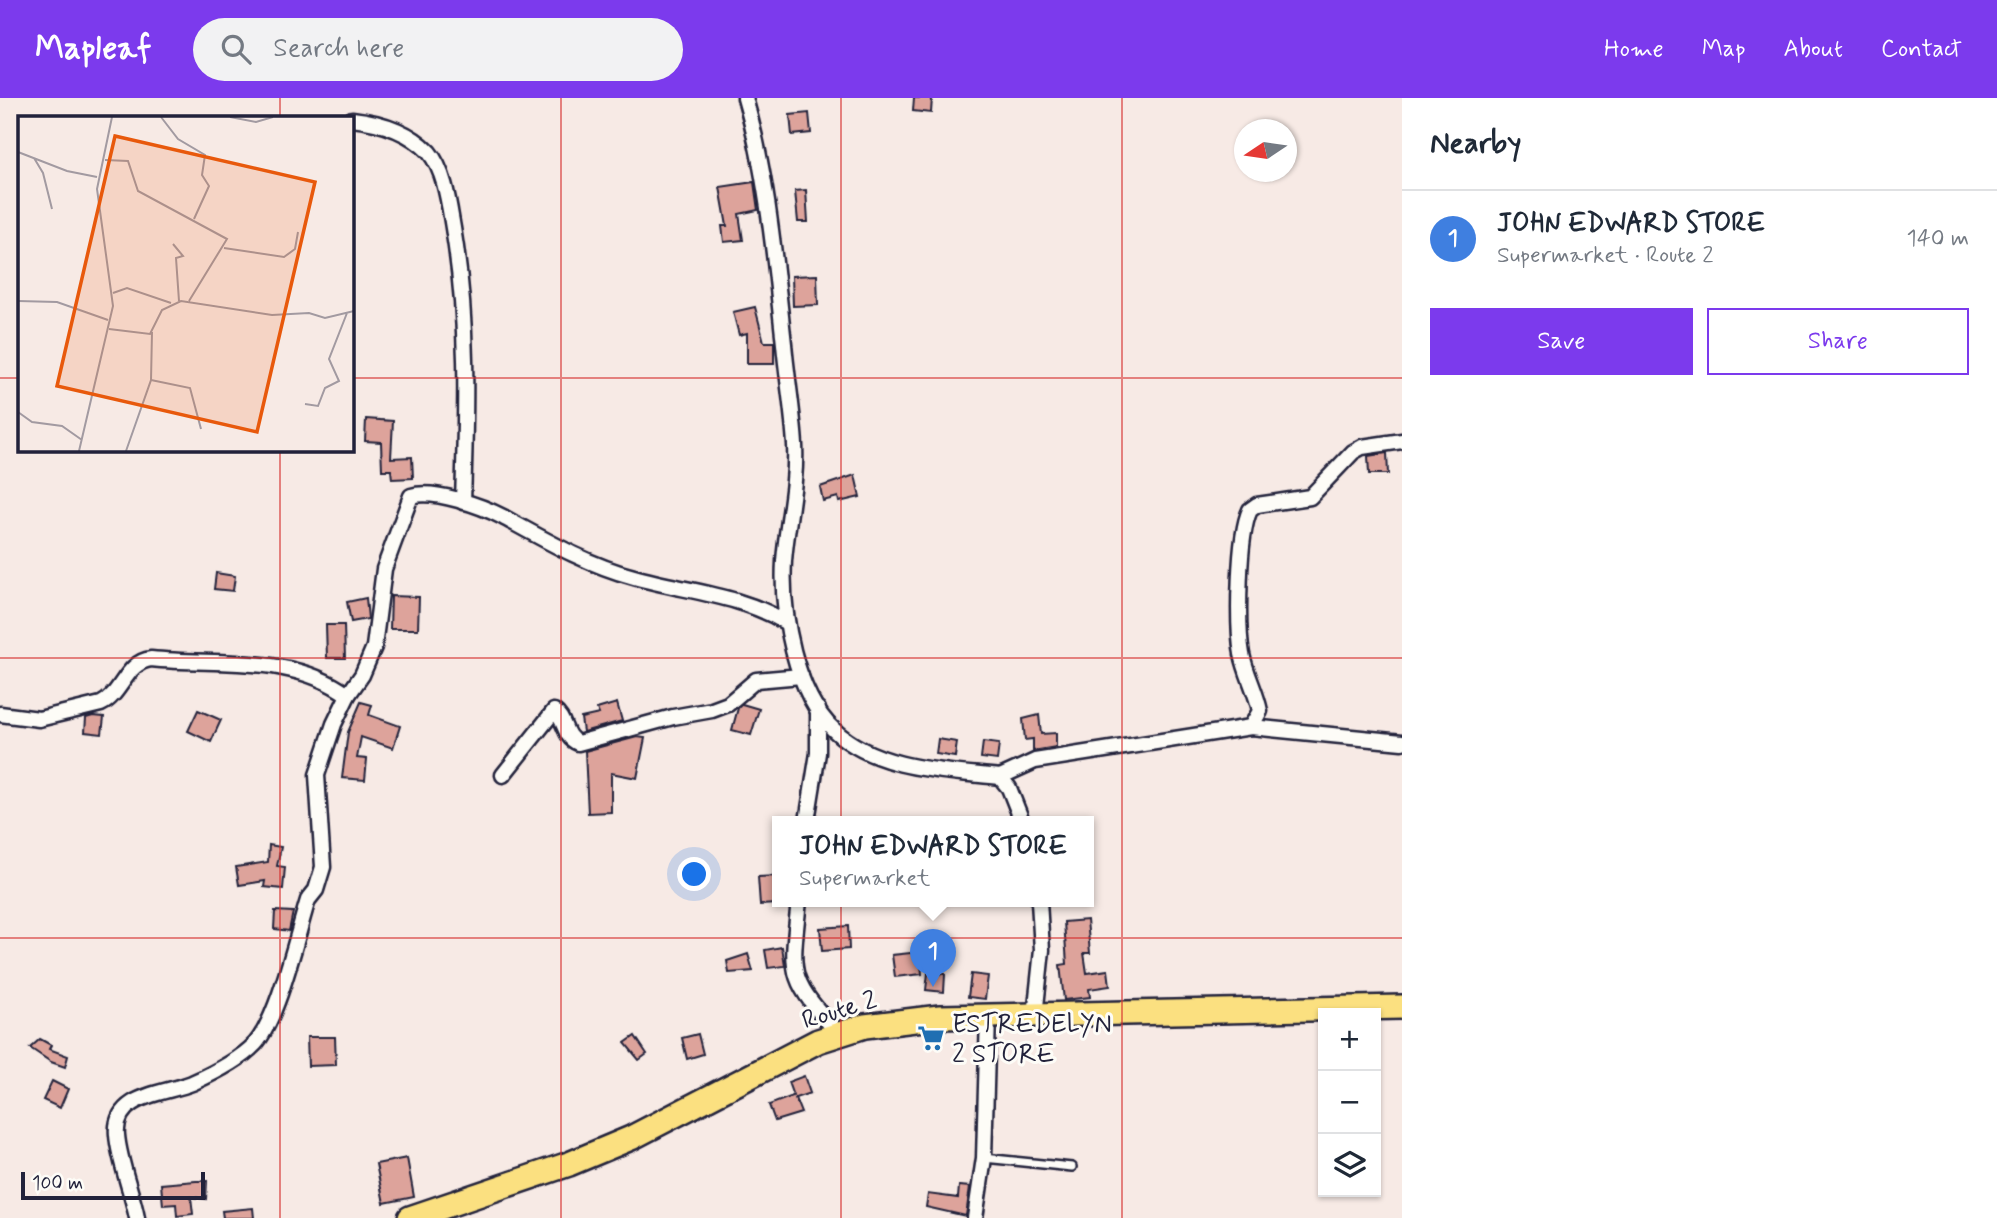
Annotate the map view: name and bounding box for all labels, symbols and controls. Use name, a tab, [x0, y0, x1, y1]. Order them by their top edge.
search box	[193, 18, 683, 81]
text: Mapleaf	[35, 27, 151, 71]
icon: search	[217, 30, 255, 68]
text: Search here	[273, 32, 404, 66]
text: Home	[1604, 34, 1664, 65]
text: Map	[1702, 34, 1746, 65]
text: About	[1784, 34, 1843, 65]
text: Contact	[1881, 34, 1962, 65]
inset map	[18, 116, 354, 452]
north arrow	[1234, 119, 1297, 182]
text: Nearby	[1430, 124, 1521, 163]
text: JOHN EDWARD STORE	[1497, 207, 1765, 241]
text: 1	[1448, 224, 1458, 254]
text: 140 m	[1906, 224, 1969, 254]
text: Supermarket · Route 2	[1497, 241, 1714, 271]
button: Save	[1430, 308, 1693, 375]
button: Share	[1707, 308, 1969, 375]
popup	[772, 816, 1094, 907]
text: JOHN EDWARD STORE	[799, 830, 1067, 864]
your location	[677, 857, 711, 891]
text: Supermarket	[799, 864, 930, 894]
pin: 1	[910, 929, 956, 987]
street label: Route 2	[798, 983, 881, 1038]
place label: ESTREDELYN 2 STORE	[952, 1008, 1112, 1072]
map controls	[1318, 1008, 1381, 1197]
button: +	[1318, 1008, 1381, 1071]
supermarket icon: ESTREDELYN 2 STORE	[916, 1023, 946, 1053]
button: −	[1318, 1071, 1381, 1134]
button: layers	[1318, 1134, 1381, 1197]
scale bar	[21, 1169, 205, 1201]
text: 100 m	[32, 1171, 83, 1196]

